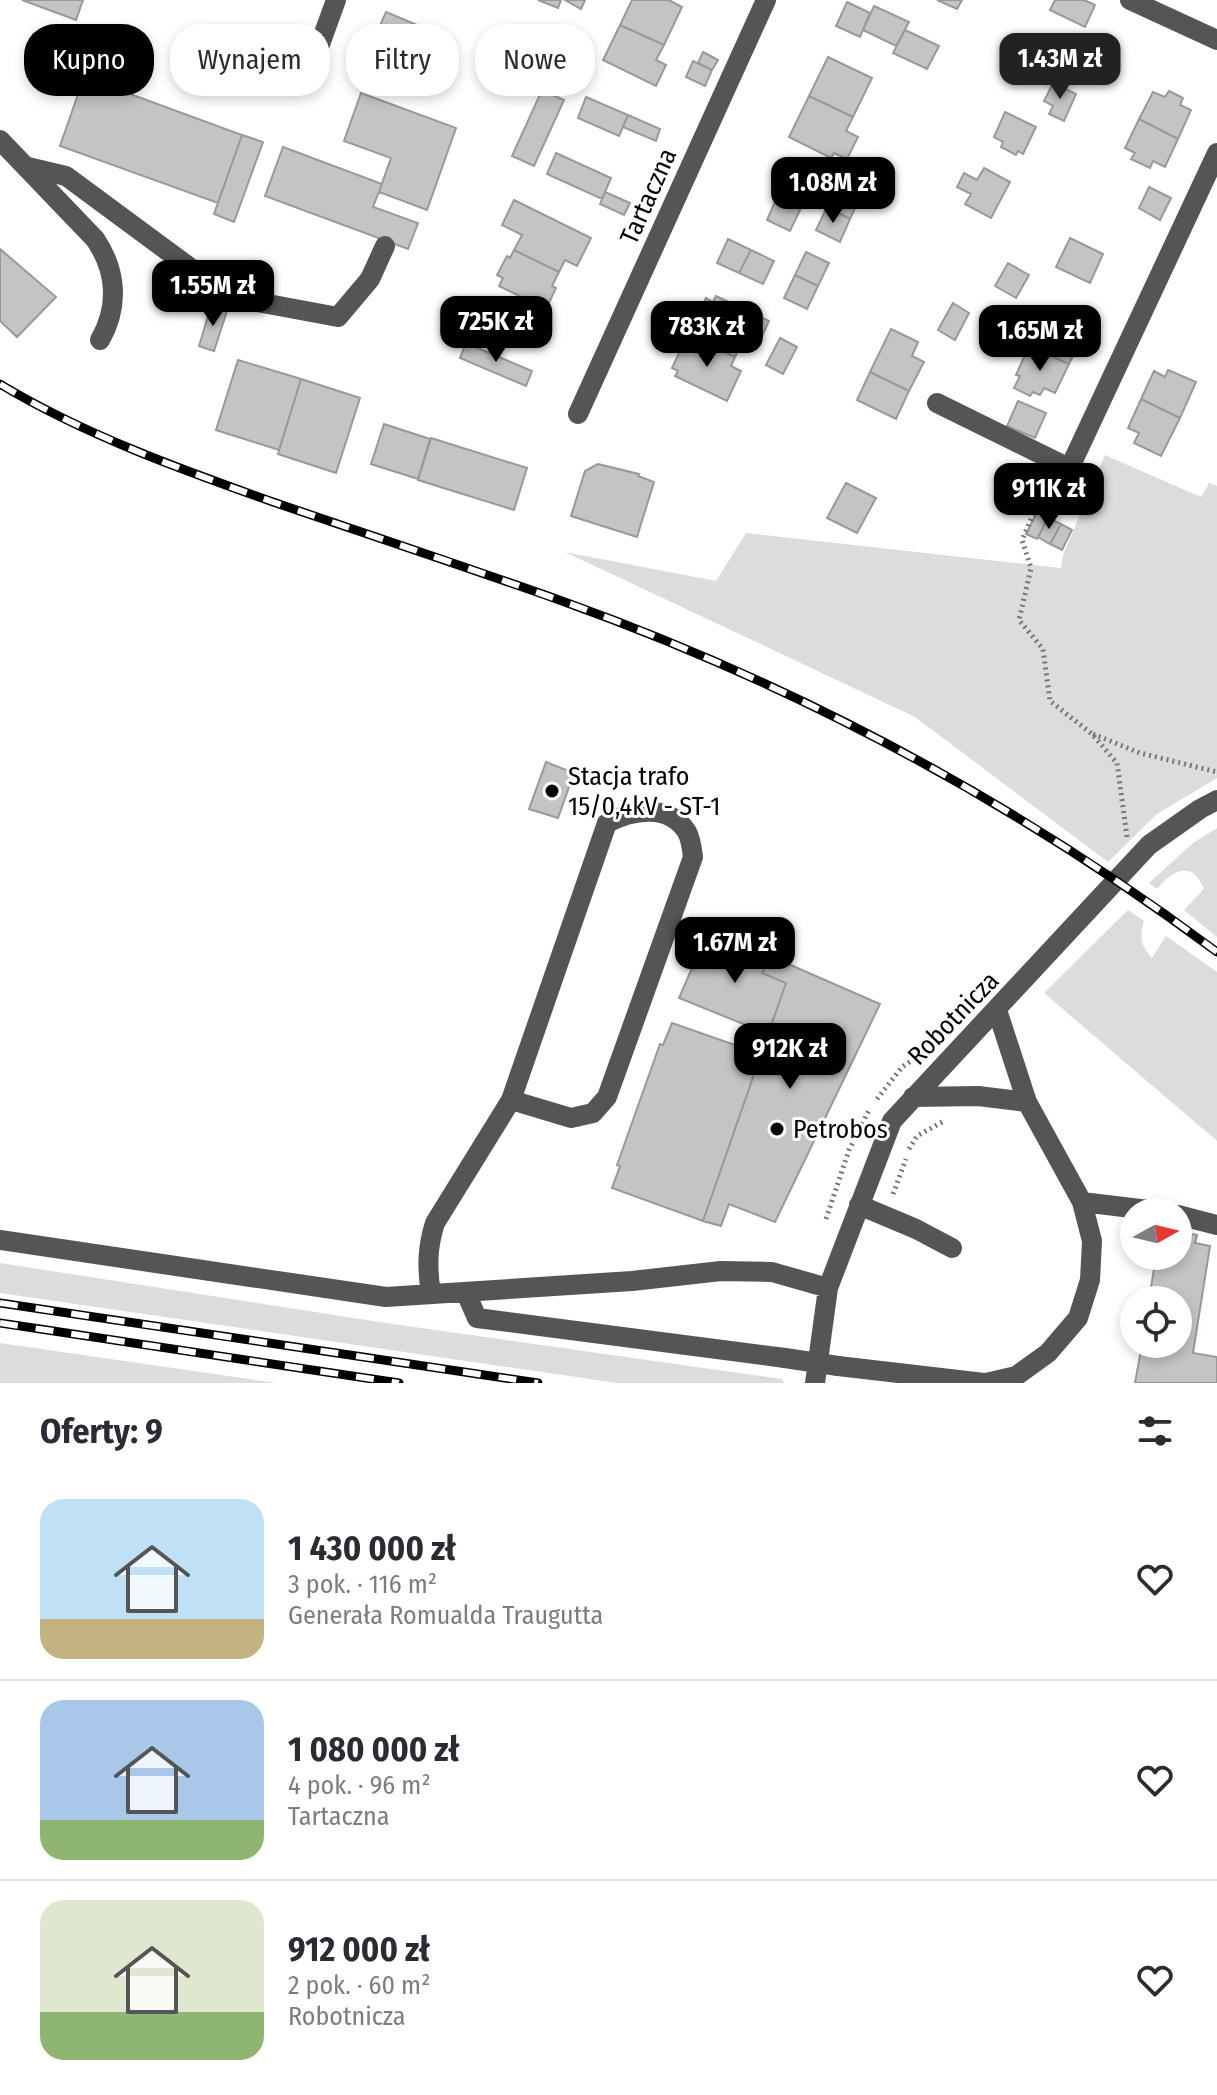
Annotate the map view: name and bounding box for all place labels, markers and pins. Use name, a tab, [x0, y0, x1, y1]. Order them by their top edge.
pin: 1.43M zł	[977, 33, 1143, 101]
pin: 1.08M zł	[750, 157, 916, 225]
pin: 1.55M zł	[130, 260, 296, 328]
pin: 725K zł	[422, 296, 570, 364]
pin: 783K zł	[633, 301, 781, 369]
pin: 1.65M zł	[957, 305, 1123, 373]
pin: 911K zł	[975, 463, 1123, 531]
place label: Stacja trafo 15/0,4kV - ST-1	[568, 761, 720, 822]
marker: Stacja trafo 15/0,4kV - ST-1	[543, 782, 561, 800]
pin: 1.67M zł	[652, 917, 818, 985]
pin: 912K zł	[716, 1023, 864, 1091]
place label: Petrobos	[793, 1114, 888, 1145]
marker: Petrobos	[768, 1120, 786, 1138]

